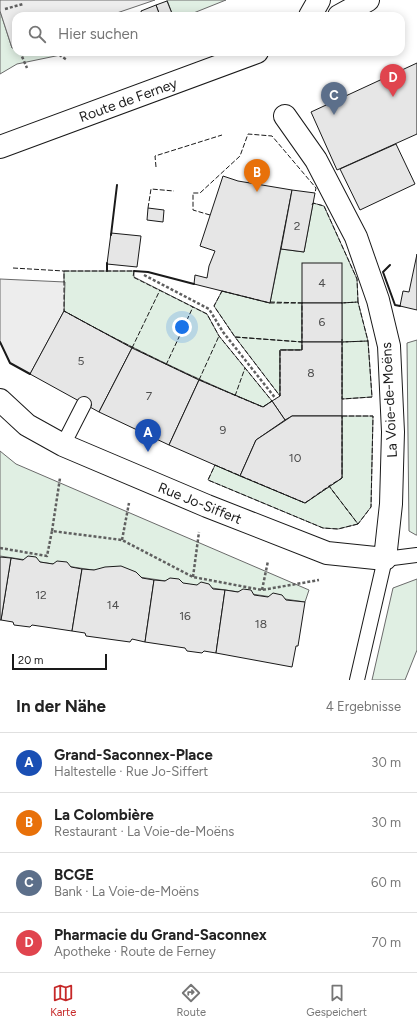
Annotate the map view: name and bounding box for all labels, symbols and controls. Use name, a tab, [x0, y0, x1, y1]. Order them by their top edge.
search box	[12, 12, 405, 56]
icon: search	[26, 23, 48, 45]
text: Hier suchen	[58, 25, 138, 43]
pin: D	[380, 64, 406, 97]
street label: Route de Ferney	[77, 75, 180, 126]
pin: C	[321, 82, 347, 115]
pin: B	[244, 159, 270, 192]
house number: 2	[294, 219, 300, 233]
house number: 4	[318, 276, 326, 290]
house number: 6	[319, 315, 326, 329]
your location	[172, 317, 192, 337]
street label: La Voie-de-Moëns	[378, 342, 401, 458]
house number: 5	[78, 354, 85, 368]
house number: 8	[307, 366, 315, 380]
house number: 7	[146, 389, 153, 403]
pin: A	[135, 419, 161, 452]
house number: 9	[220, 423, 227, 437]
house number: 10	[289, 451, 302, 465]
street label: Rue Jo-Siffert	[156, 479, 244, 528]
house number: 12	[35, 588, 47, 602]
house number: 14	[107, 598, 120, 612]
house number: 16	[179, 609, 191, 623]
house number: 18	[255, 617, 267, 631]
scale bar	[12, 652, 107, 671]
text: 20 m	[18, 654, 43, 667]
text: In der Nähe	[16, 696, 106, 716]
text: 4 Ergebnisse	[326, 699, 401, 714]
text: Grand-Saconnex-Place	[54, 746, 213, 764]
text: A	[24, 755, 34, 770]
text: 30 m	[371, 755, 401, 770]
text: Haltestelle · Rue Jo-Siffert	[54, 764, 208, 779]
text: La Colombière	[54, 806, 154, 824]
text: B	[25, 815, 33, 830]
text: 30 m	[371, 815, 401, 830]
text: Restaurant · La Voie-de-Moëns	[54, 824, 234, 839]
text: BCGE	[54, 866, 94, 884]
text: C	[24, 875, 34, 890]
text: 60 m	[371, 875, 401, 890]
text: Bank · La Voie-de-Moëns	[54, 884, 199, 899]
text: Pharmacie du Grand-Saconnex	[54, 926, 267, 944]
text: D	[24, 935, 34, 950]
text: 70 m	[371, 935, 401, 950]
text: Apotheke · Route de Ferney	[54, 944, 216, 959]
tab: Karte	[50, 982, 76, 1019]
tab: Route	[176, 982, 206, 1019]
tab: Gespeichert	[306, 982, 367, 1019]

